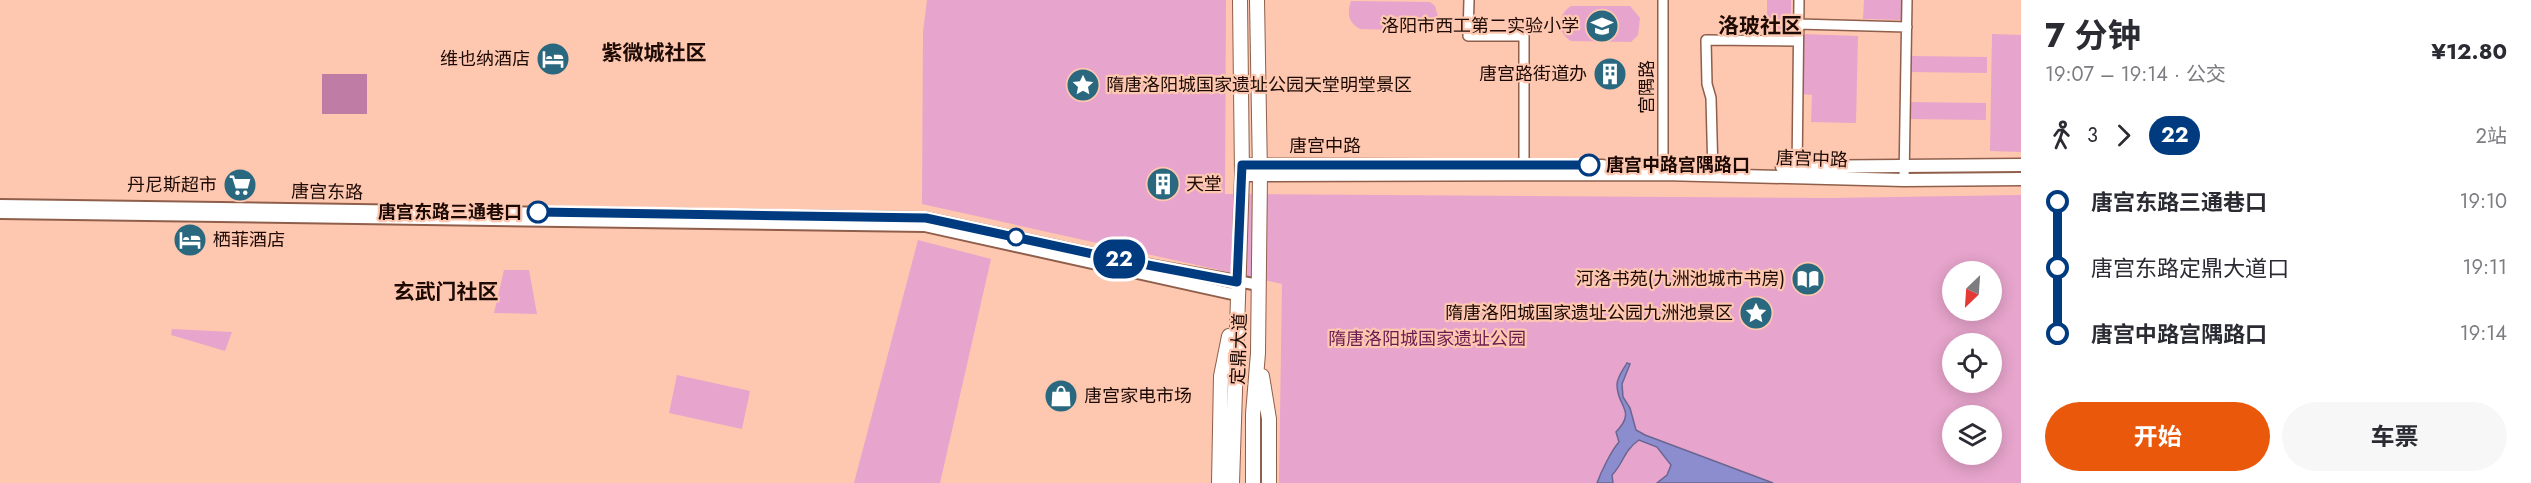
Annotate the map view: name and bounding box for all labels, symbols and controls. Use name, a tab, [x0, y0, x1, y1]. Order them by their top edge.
school or university icon: 洛阳市西工第二实验小学	[1584, 8, 1620, 44]
district label: 洛玻社区	[1718, 11, 1802, 41]
text: 7 分钟	[2045, 12, 2141, 59]
place label: 洛阳市西工第二实验小学	[1381, 13, 1579, 39]
text: ¥12.80	[2431, 35, 2507, 67]
district label: 紫微城社区	[602, 38, 707, 68]
hotel icon: 维也纳酒店	[535, 41, 571, 77]
place label: 维也纳酒店	[440, 46, 530, 72]
building icon: 唐宫路街道办	[1592, 56, 1628, 92]
street label: 宫隅路	[1634, 60, 1660, 114]
text: 19:07 – 19:14 · 公交	[2045, 60, 2226, 89]
place label: 唐宫路街道办	[1479, 61, 1587, 87]
place icon: 隋唐洛阳城国家遗址公园天堂明堂景区	[1065, 67, 1101, 103]
place label: 隋唐洛阳城国家遗址公园天堂明堂景区	[1106, 72, 1412, 98]
icon: walk	[2045, 119, 2078, 152]
icon: forward	[2107, 119, 2140, 152]
text: 22	[2161, 120, 2188, 150]
text: 3	[2087, 121, 2098, 150]
text: 2站	[2476, 122, 2507, 151]
street label: 唐宫中路	[1289, 133, 1361, 159]
street label: 唐宫中路	[1776, 145, 1848, 173]
place label: 唐宫中路宫隅路口	[1606, 152, 1750, 178]
marker: 唐宫中路宫隅路口	[1578, 154, 1600, 176]
building icon: 天堂	[1145, 166, 1181, 202]
supermarket icon: 丹尼斯超市	[222, 167, 258, 203]
place label: 天堂	[1186, 171, 1222, 197]
place label: 丹尼斯超市	[127, 172, 217, 198]
street label: 唐宫东路	[291, 178, 363, 206]
text: 唐宫东路三通巷口	[2091, 186, 2267, 218]
text: 19:10	[2459, 187, 2507, 216]
place label: 唐宫东路三通巷口	[378, 199, 522, 225]
marker: 唐宫东路三通巷口	[527, 201, 549, 223]
hotel icon: 栖菲酒店	[172, 222, 208, 258]
place label: 栖菲酒店	[213, 227, 285, 253]
unlabelled marker	[1007, 228, 1025, 246]
line badge: 22	[1092, 240, 1146, 278]
text: 22	[1105, 244, 1133, 274]
text: 唐宫东路定鼎大道口	[2091, 252, 2289, 284]
text: 19:11	[2462, 253, 2507, 282]
library icon: 河洛书苑(九洲池城市书房)	[1790, 261, 1826, 297]
north arrow	[1942, 261, 2002, 321]
map controls	[1942, 261, 2002, 465]
place label: 河洛书苑(九洲池城市书房)	[1576, 266, 1785, 292]
district label: 玄武门社区	[394, 277, 499, 307]
place icon: 隋唐洛阳城国家遗址公园九洲池景区	[1738, 295, 1774, 331]
place label: 隋唐洛阳城国家遗址公园九洲池景区	[1445, 300, 1733, 326]
street label: 定鼎大道	[1225, 313, 1253, 385]
text: 唐宫中路宫隅路口	[2091, 318, 2267, 350]
text: 19:14	[2460, 319, 2507, 348]
park label: 隋唐洛阳城国家遗址公园	[1328, 326, 1526, 352]
button: locate	[1942, 333, 2002, 393]
shop icon: 唐宫家电市场	[1043, 378, 1079, 414]
place label: 唐宫家电市场	[1084, 383, 1192, 409]
button: 开始	[2045, 402, 2270, 471]
button: 车票	[2282, 402, 2507, 471]
button: layers	[1942, 405, 2002, 465]

